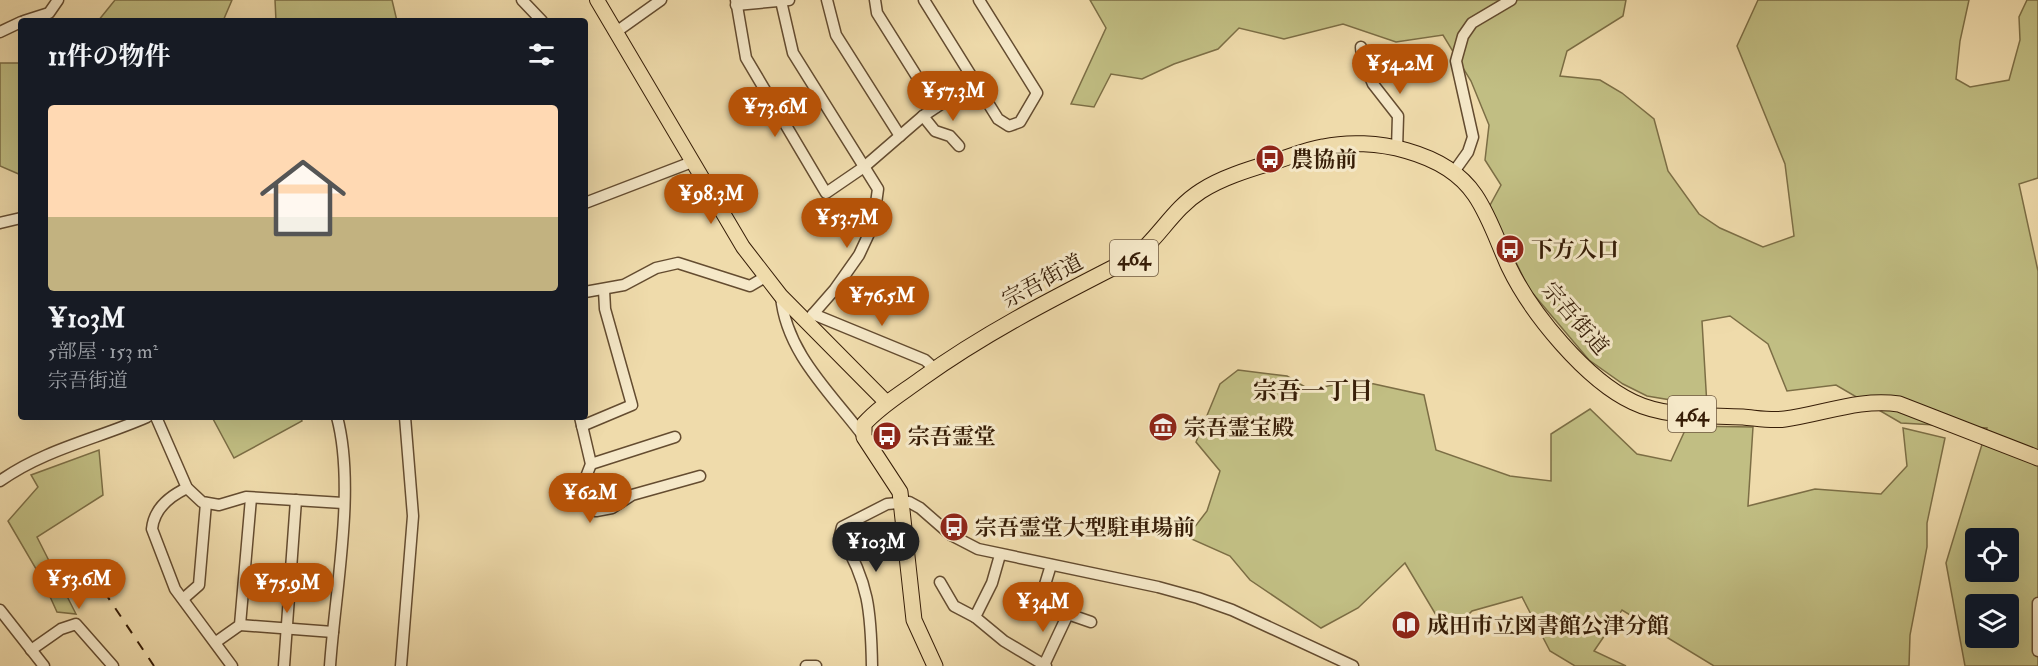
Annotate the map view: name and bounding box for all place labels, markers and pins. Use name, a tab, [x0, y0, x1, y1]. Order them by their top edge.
pin: ¥54.2M	[1351, 44, 1449, 95]
pin: ¥57.3M	[904, 71, 1002, 122]
pin: ¥73.6M	[726, 87, 824, 138]
bus stop icon: 農協前	[1254, 143, 1286, 175]
place label: 農協前	[1291, 146, 1357, 174]
pin: ¥98.3M	[662, 174, 760, 225]
pin: ¥53.7M	[798, 198, 896, 249]
bus stop icon: 下方入口	[1494, 233, 1526, 265]
place label: 下方入口	[1531, 236, 1619, 264]
pin: ¥76.5M	[833, 276, 931, 327]
museum icon: 宗吾霊宝殿	[1147, 411, 1179, 443]
place label: 宗吾霊宝殿	[1184, 414, 1294, 442]
bus stop icon: 宗吾霊堂	[871, 420, 903, 452]
place label: 宗吾霊堂	[908, 423, 996, 451]
pin: ¥62M	[554, 473, 626, 524]
bus stop icon: 宗吾霊堂大型駐車場前	[938, 511, 970, 543]
place label: 宗吾霊堂大型駐車場前	[975, 514, 1195, 542]
pin: ¥103M	[834, 522, 918, 573]
pin: ¥53.6M	[30, 559, 128, 610]
pin: ¥75.9M	[238, 563, 336, 614]
pin: ¥34M	[1007, 582, 1079, 633]
library icon: 成田市立図書館公津分館	[1390, 609, 1422, 641]
place label: 成田市立図書館公津分館	[1427, 612, 1669, 640]

